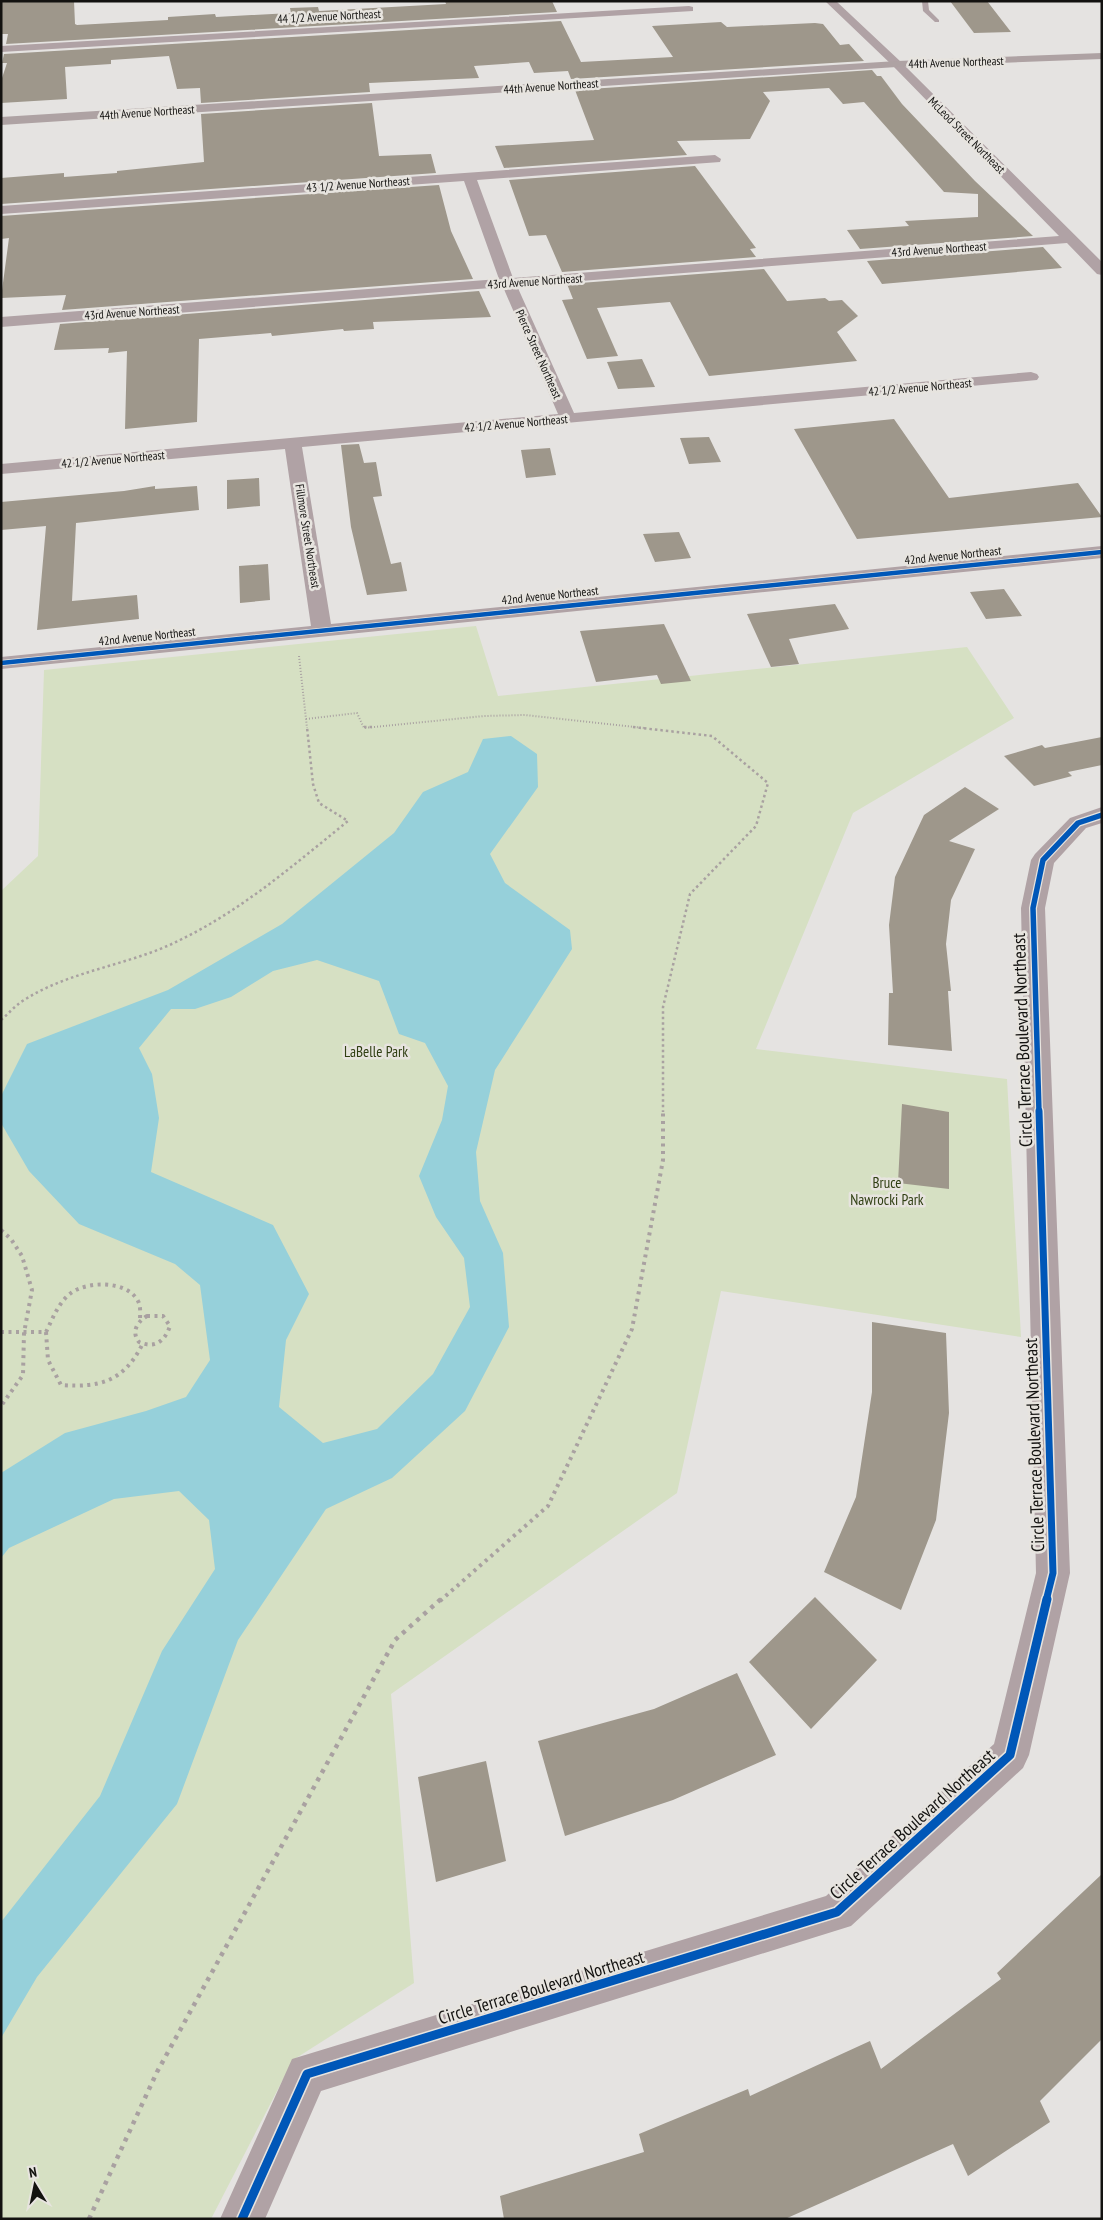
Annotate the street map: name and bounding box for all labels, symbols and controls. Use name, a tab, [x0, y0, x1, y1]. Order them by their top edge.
street label: 44 1/2 Avenue Northeast	[277, 6, 382, 26]
street label: 44th Avenue Northeast	[908, 53, 1005, 71]
street label: 44th Avenue Northeast	[503, 75, 600, 97]
street label: McLeod Street Northeast	[925, 93, 1009, 177]
street label: 44th Avenue Northeast	[99, 101, 196, 123]
street label: 43 1/2 Avenue Northeast	[306, 173, 411, 195]
street label: 43rd Avenue Northeast	[891, 238, 988, 260]
street label: 43rd Avenue Northeast	[487, 270, 584, 292]
street label: 43rd Avenue Northeast	[84, 301, 181, 323]
street label: Pierce Street Northeast	[513, 307, 566, 402]
street label: 42 1/2 Avenue Northeast	[868, 375, 973, 399]
street label: 42 1/2 Avenue Northeast	[464, 411, 569, 435]
street label: 42 1/2 Avenue Northeast	[61, 447, 166, 471]
street label: Fillmore Street Northeast	[292, 483, 324, 590]
street label: 42nd Avenue Northeast	[904, 542, 1003, 568]
street label: 42nd Avenue Northeast	[501, 582, 600, 608]
street label: 42nd Avenue Northeast	[98, 623, 197, 649]
street label: Circle Terrace Boulevard Northeast	[1007, 933, 1037, 1147]
park label: LaBelle Park	[344, 1042, 408, 1061]
park label: Bruce Nawrocki Park	[850, 1173, 924, 1209]
street label: Circle Terrace Boulevard Northeast	[1019, 1338, 1049, 1552]
street label: Circle Terrace Boulevard Northeast	[825, 1744, 999, 1904]
street label: Circle Terrace Boulevard Northeast	[435, 1945, 647, 2029]
north arrow	[10, 2160, 60, 2210]
text: N	[27, 2163, 38, 2182]

